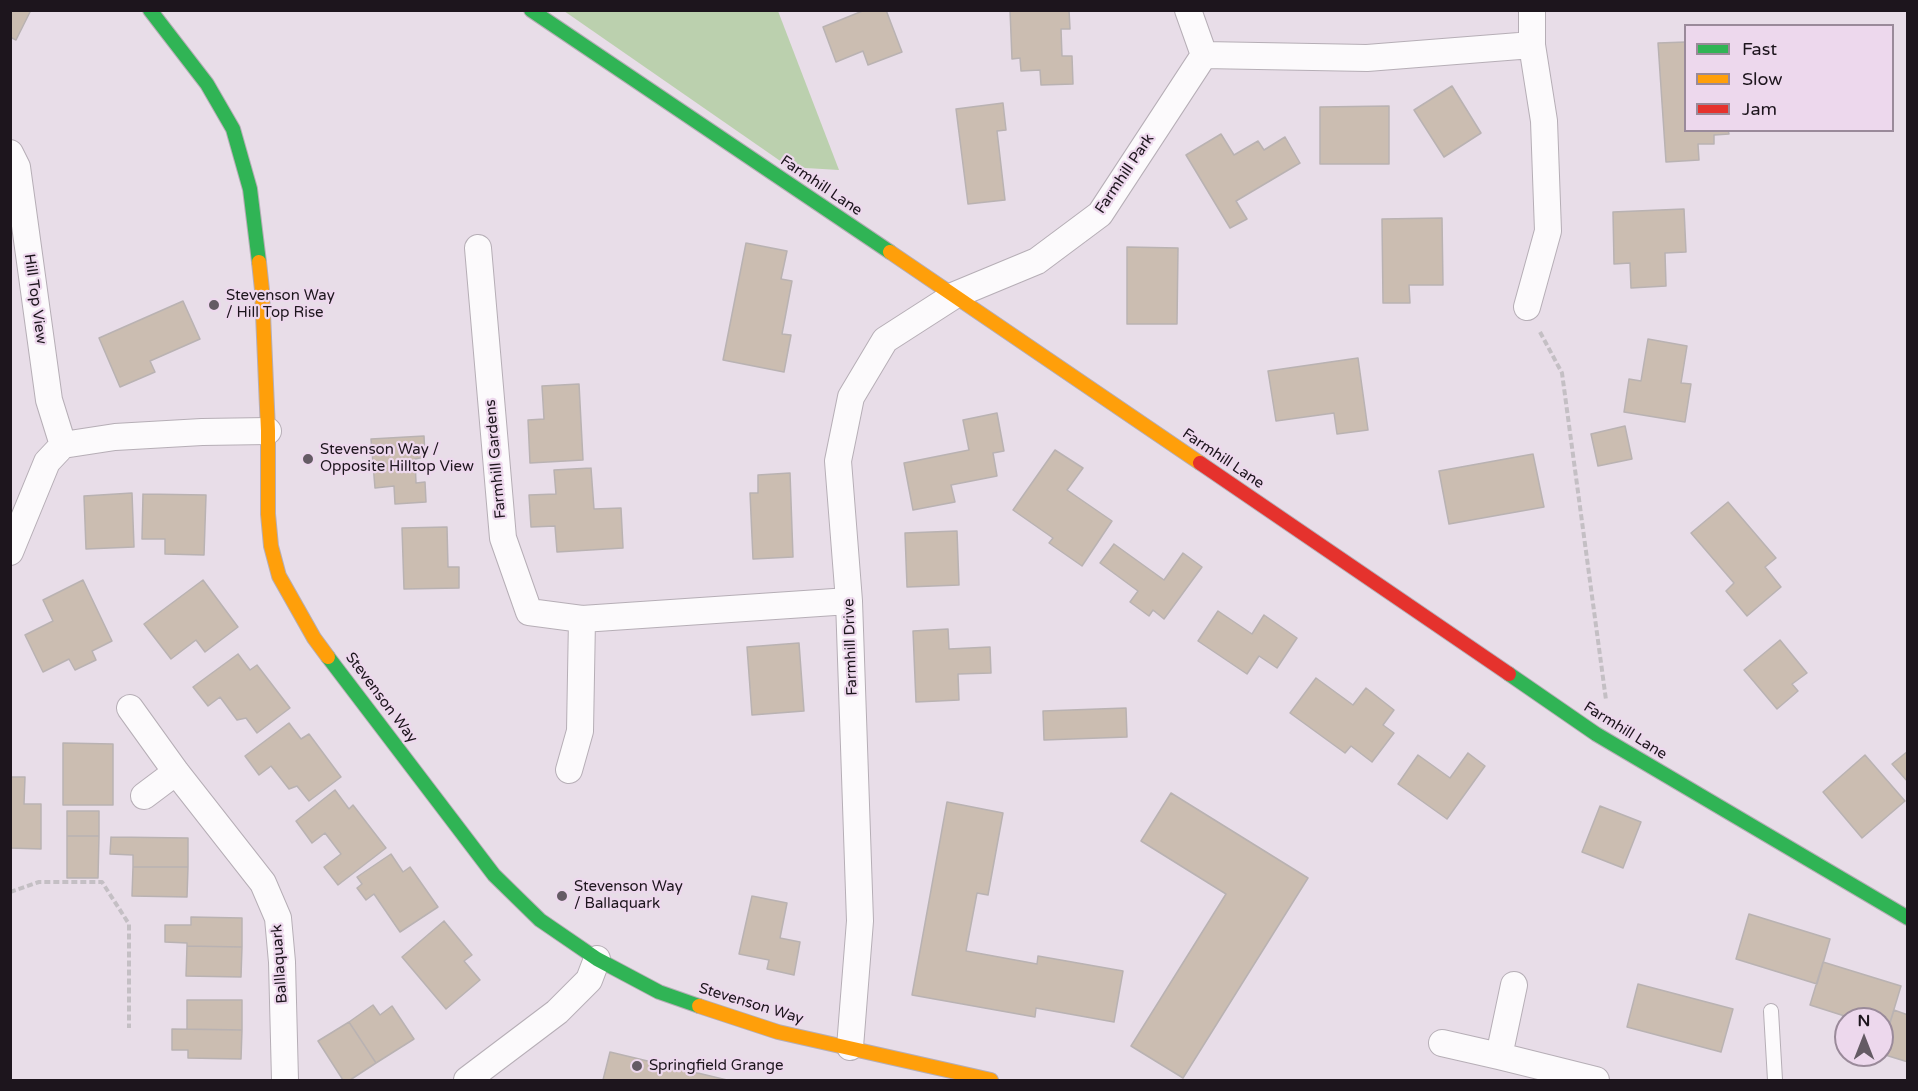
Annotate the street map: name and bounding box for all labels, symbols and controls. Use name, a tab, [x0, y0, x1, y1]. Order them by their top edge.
legend	[1684, 24, 1894, 132]
text: Fast	[1742, 38, 1777, 60]
text: Slow	[1742, 68, 1783, 90]
text: Jam	[1742, 98, 1777, 120]
street label: Farmhill Park	[1092, 131, 1158, 217]
street label: Farmhill Lane	[777, 152, 865, 220]
street label: Hill Top View	[20, 253, 50, 345]
place label: Stevenson Way / Hill Top Rise	[226, 287, 335, 322]
marker: Stevenson Way / Hill Top Rise	[207, 298, 221, 312]
street label: Farmhill Gardens	[482, 399, 510, 519]
street label: Farmhill Lane	[1179, 425, 1267, 493]
place label: Stevenson Way / Opposite Hilltop View	[320, 441, 474, 476]
marker: Stevenson Way / Opposite Hilltop View	[301, 452, 315, 466]
street label: Farmhill Drive	[840, 598, 862, 696]
street label: Stevenson Way	[341, 649, 421, 747]
street label: Farmhill Lane	[1580, 698, 1670, 764]
place label: Stevenson Way / Ballaquark	[574, 878, 683, 913]
marker: Stevenson Way / Ballaquark	[555, 889, 569, 903]
street label: Balllaquark	[268, 924, 292, 1004]
street label: Stevenson Way	[696, 980, 806, 1028]
north arrow	[1834, 1007, 1894, 1067]
text: N	[1858, 1011, 1870, 1031]
place label: Springfield Grange	[649, 1057, 783, 1075]
marker: Springfield Grange	[630, 1059, 644, 1073]

